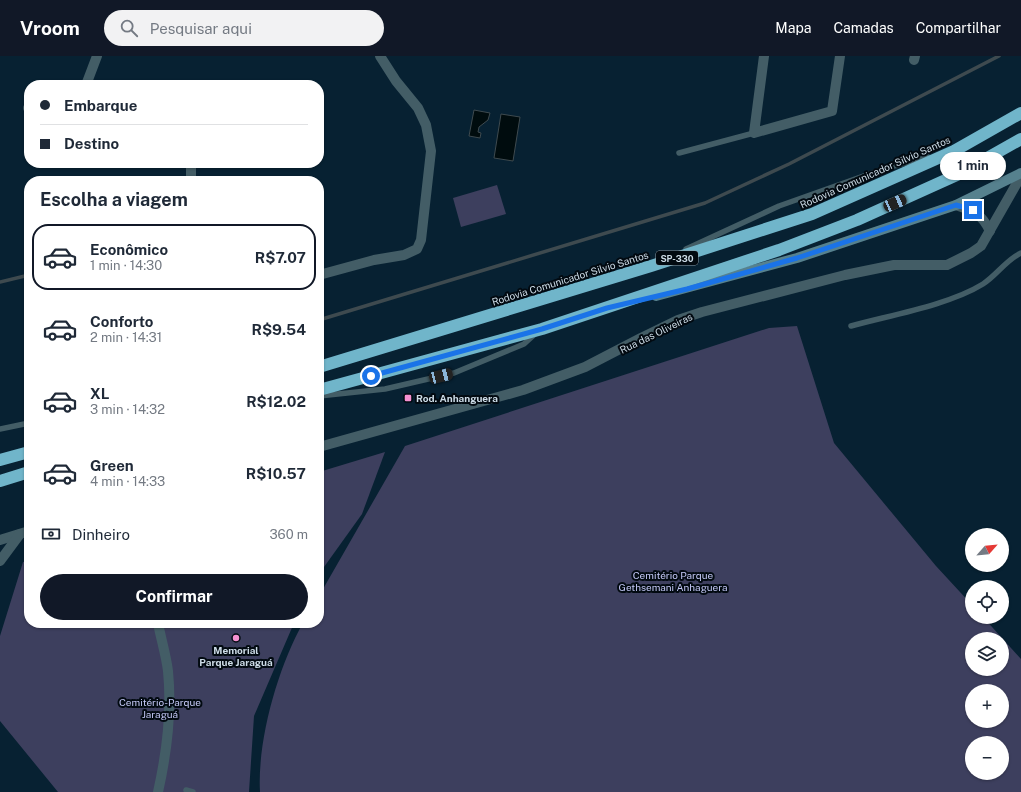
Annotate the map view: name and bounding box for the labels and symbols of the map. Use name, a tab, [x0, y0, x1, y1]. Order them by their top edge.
street label: Rodovia Comunicador Silvio Santos	[798, 133, 952, 211]
callout: 1 min	[940, 152, 1006, 180]
car	[882, 193, 908, 213]
route end	[964, 201, 982, 219]
street label: Rodovia Comunicador Silvio Santos	[490, 248, 650, 308]
road number: SP-330	[656, 251, 698, 265]
street label: Rua das Oliveiras	[618, 310, 694, 356]
route start	[362, 367, 380, 385]
car	[428, 367, 454, 385]
place label: Rod. Anhanguera	[416, 392, 498, 404]
marker: Rod. Anhanguera	[403, 393, 413, 403]
north arrow	[965, 528, 1009, 572]
park label: Cemitério Parque Gethsemani Anhaguera	[619, 569, 727, 593]
marker: Memorial Parque Jaraguá	[231, 633, 241, 643]
place label: Memorial Parque Jaraguá	[199, 644, 273, 668]
park label: Cemitério-Parque Jaraguá	[119, 696, 201, 720]

